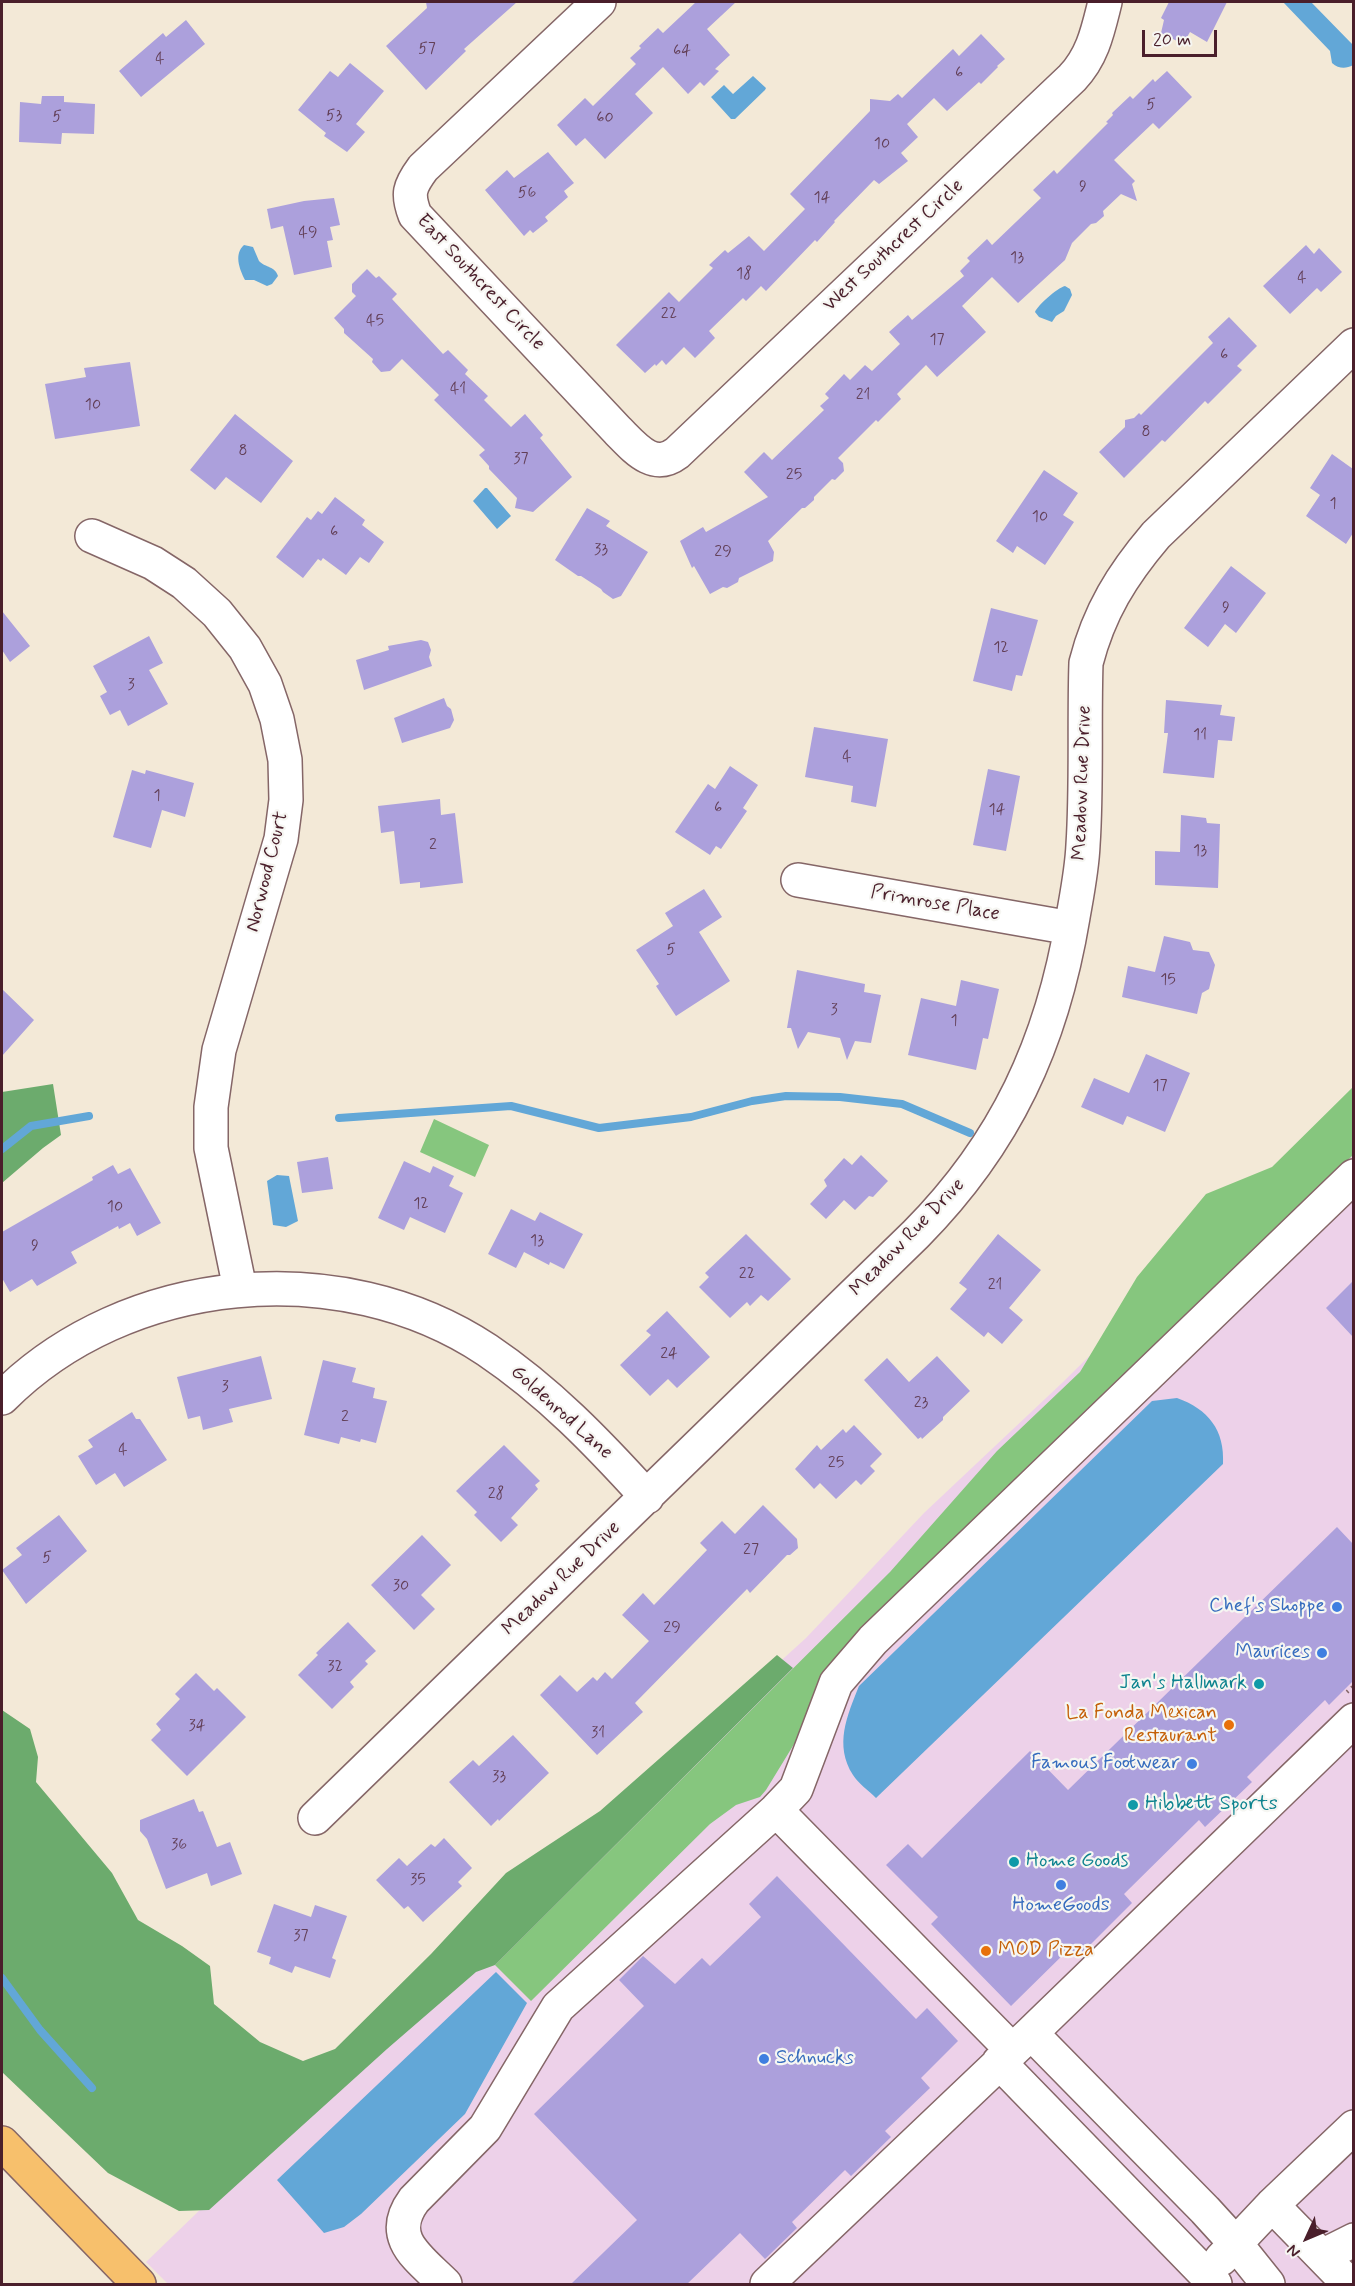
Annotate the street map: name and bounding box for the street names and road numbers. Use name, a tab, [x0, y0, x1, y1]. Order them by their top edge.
street label: West Southcrest Circle	[819, 175, 969, 317]
street label: East Southcrest Circle	[411, 210, 549, 356]
street label: Meadow Rue Drive	[1068, 705, 1098, 861]
street label: Norwood Court	[241, 809, 295, 935]
street label: Primrose Place	[869, 881, 1001, 927]
street label: Meadow Rue Drive	[845, 1174, 971, 1302]
street label: Goldenrod Lane	[505, 1361, 617, 1465]
street label: Meadow Rue Drive	[498, 1516, 626, 1642]

